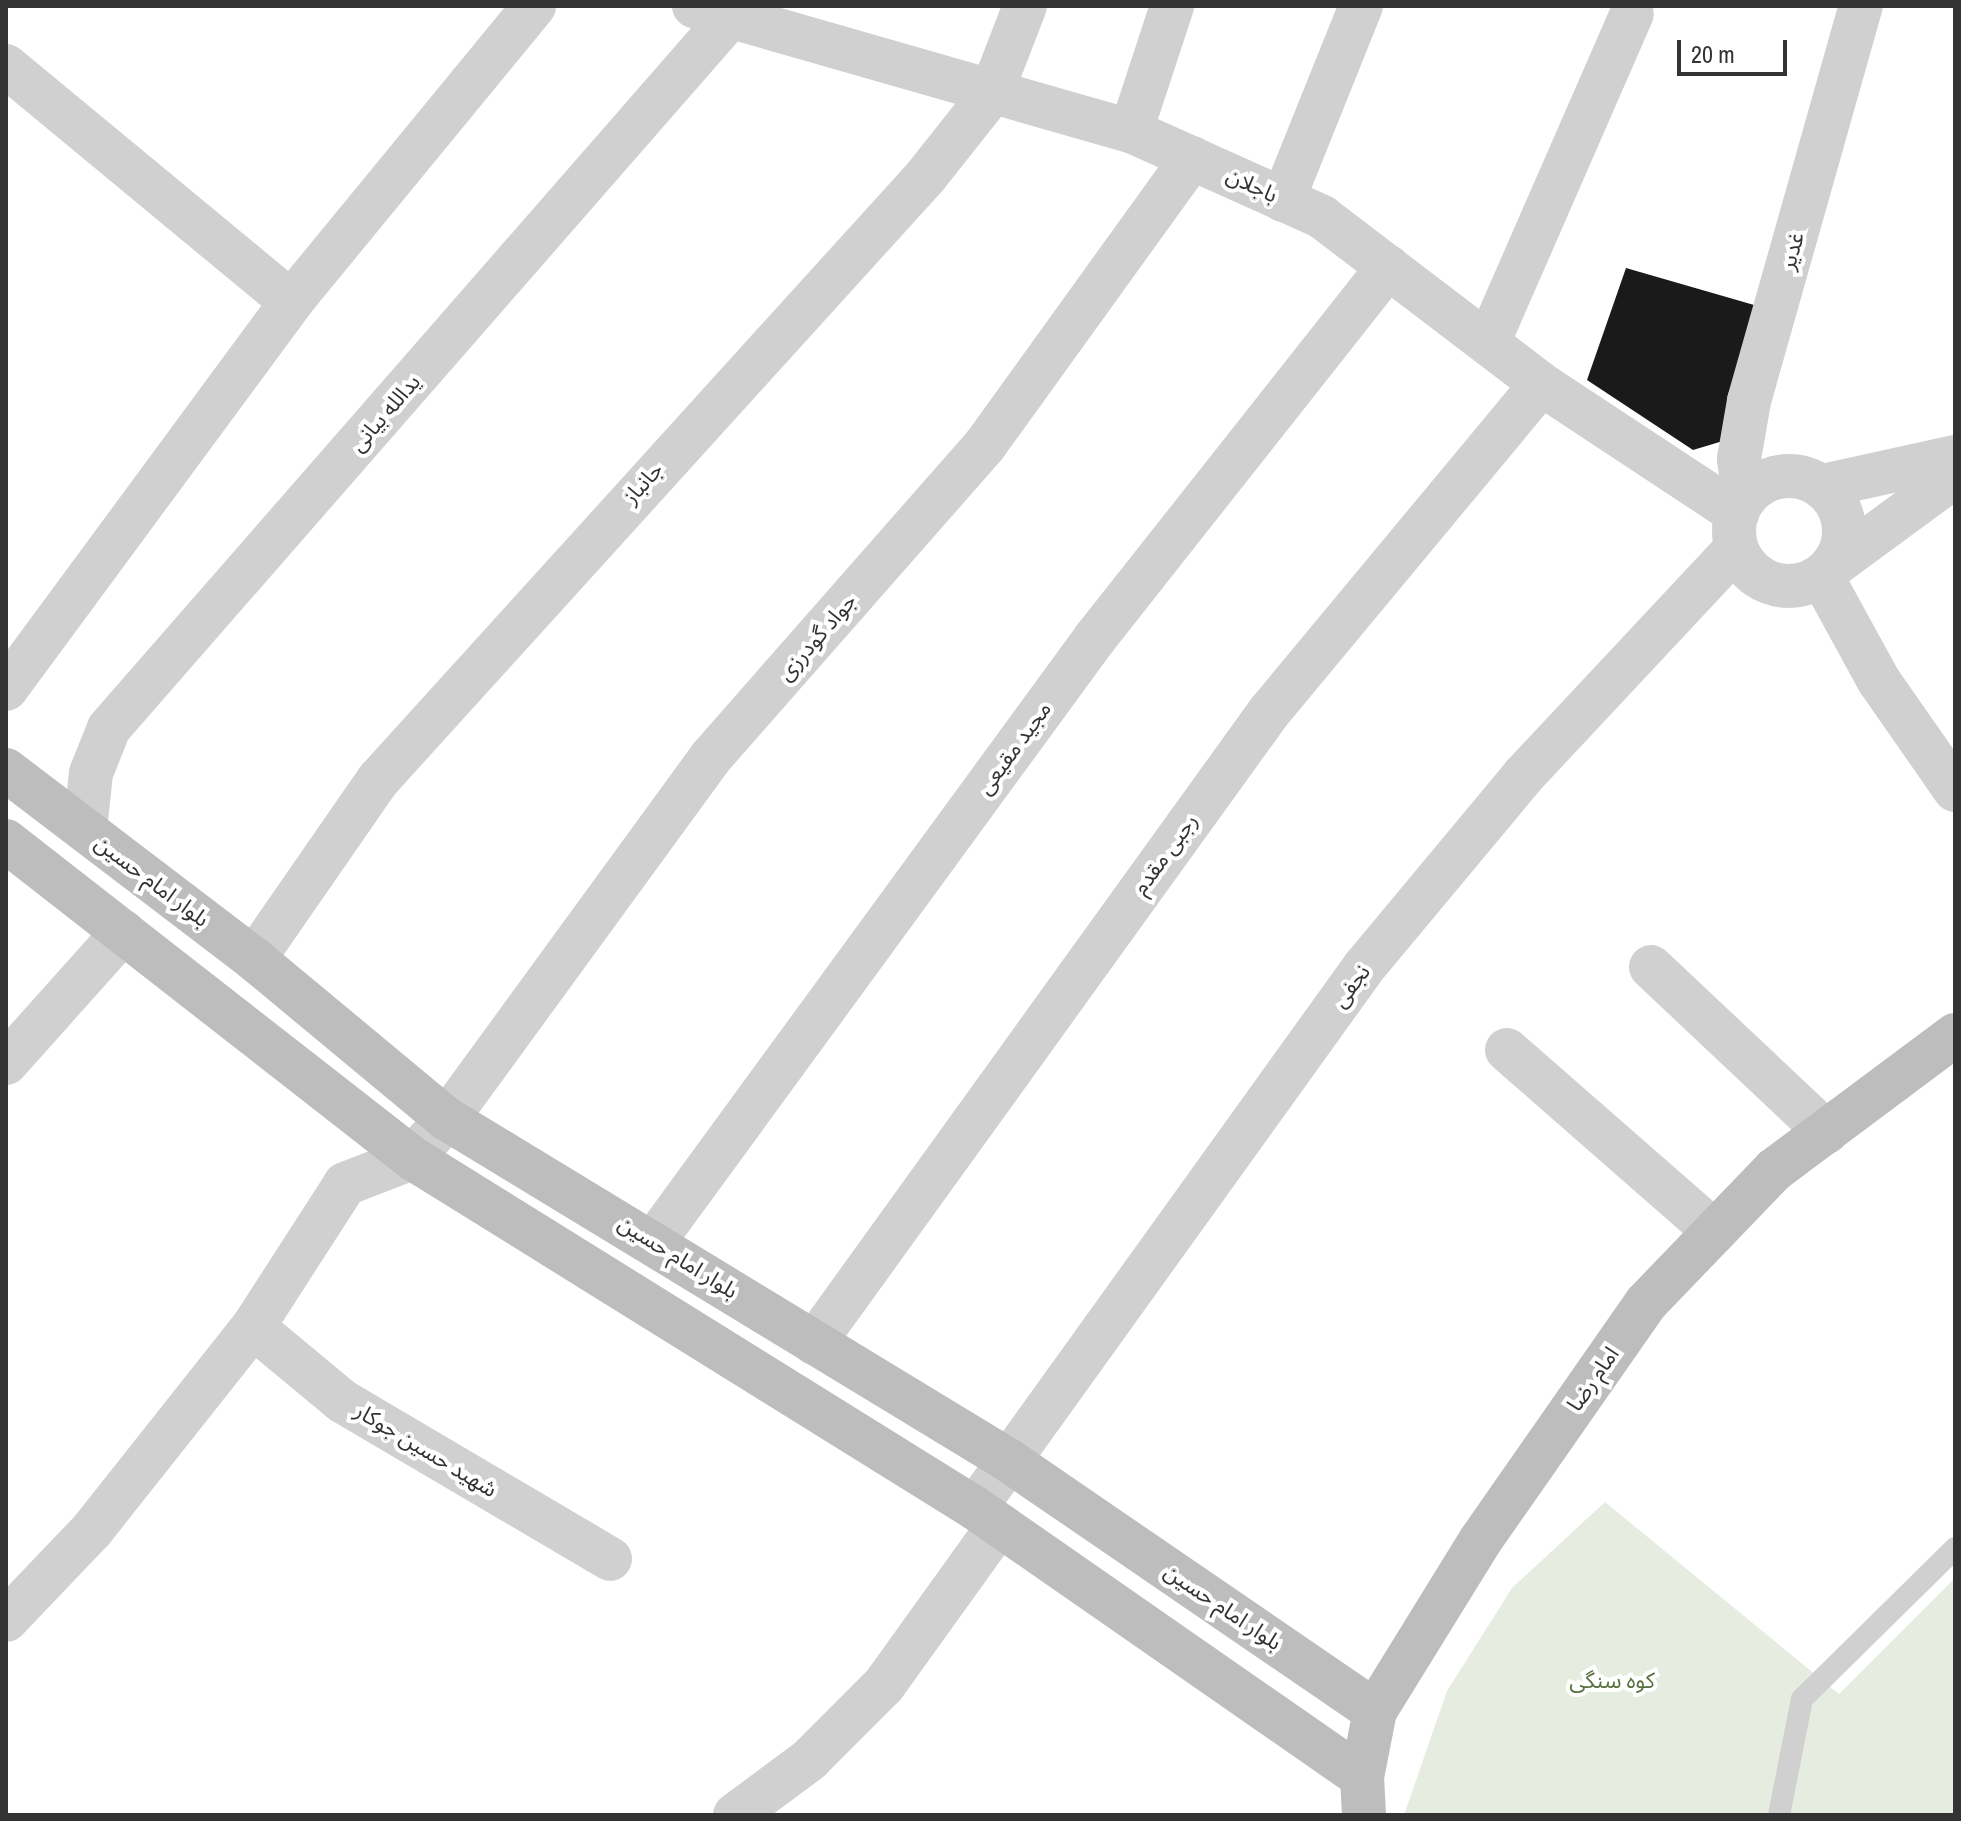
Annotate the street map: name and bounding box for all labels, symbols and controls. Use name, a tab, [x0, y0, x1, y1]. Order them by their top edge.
scale bar	[1681, 24, 1791, 74]
text: 20 m	[1691, 38, 1735, 70]
street label: باجلان	[1222, 162, 1282, 208]
street label: غدیر	[1774, 229, 1810, 273]
street label: یدالله بیانی	[344, 369, 426, 457]
street label: جانباز	[617, 457, 669, 509]
street label: جواد گودرزی	[772, 588, 862, 686]
street label: مجید مقیعی	[971, 696, 1057, 800]
street label: رجبی مقدم	[1127, 808, 1203, 900]
street label: بلوار امام حسین	[90, 830, 214, 932]
street label: نجفی	[1326, 959, 1376, 1013]
street label: بلوار امام حسین	[613, 1210, 743, 1304]
street label: امام رضا	[1561, 1342, 1625, 1416]
street label: شهید حسین جوکار	[350, 1397, 502, 1503]
street label: بلوار امام حسین	[1159, 1558, 1287, 1656]
park label: کوه سنگی	[1569, 1668, 1655, 1694]

